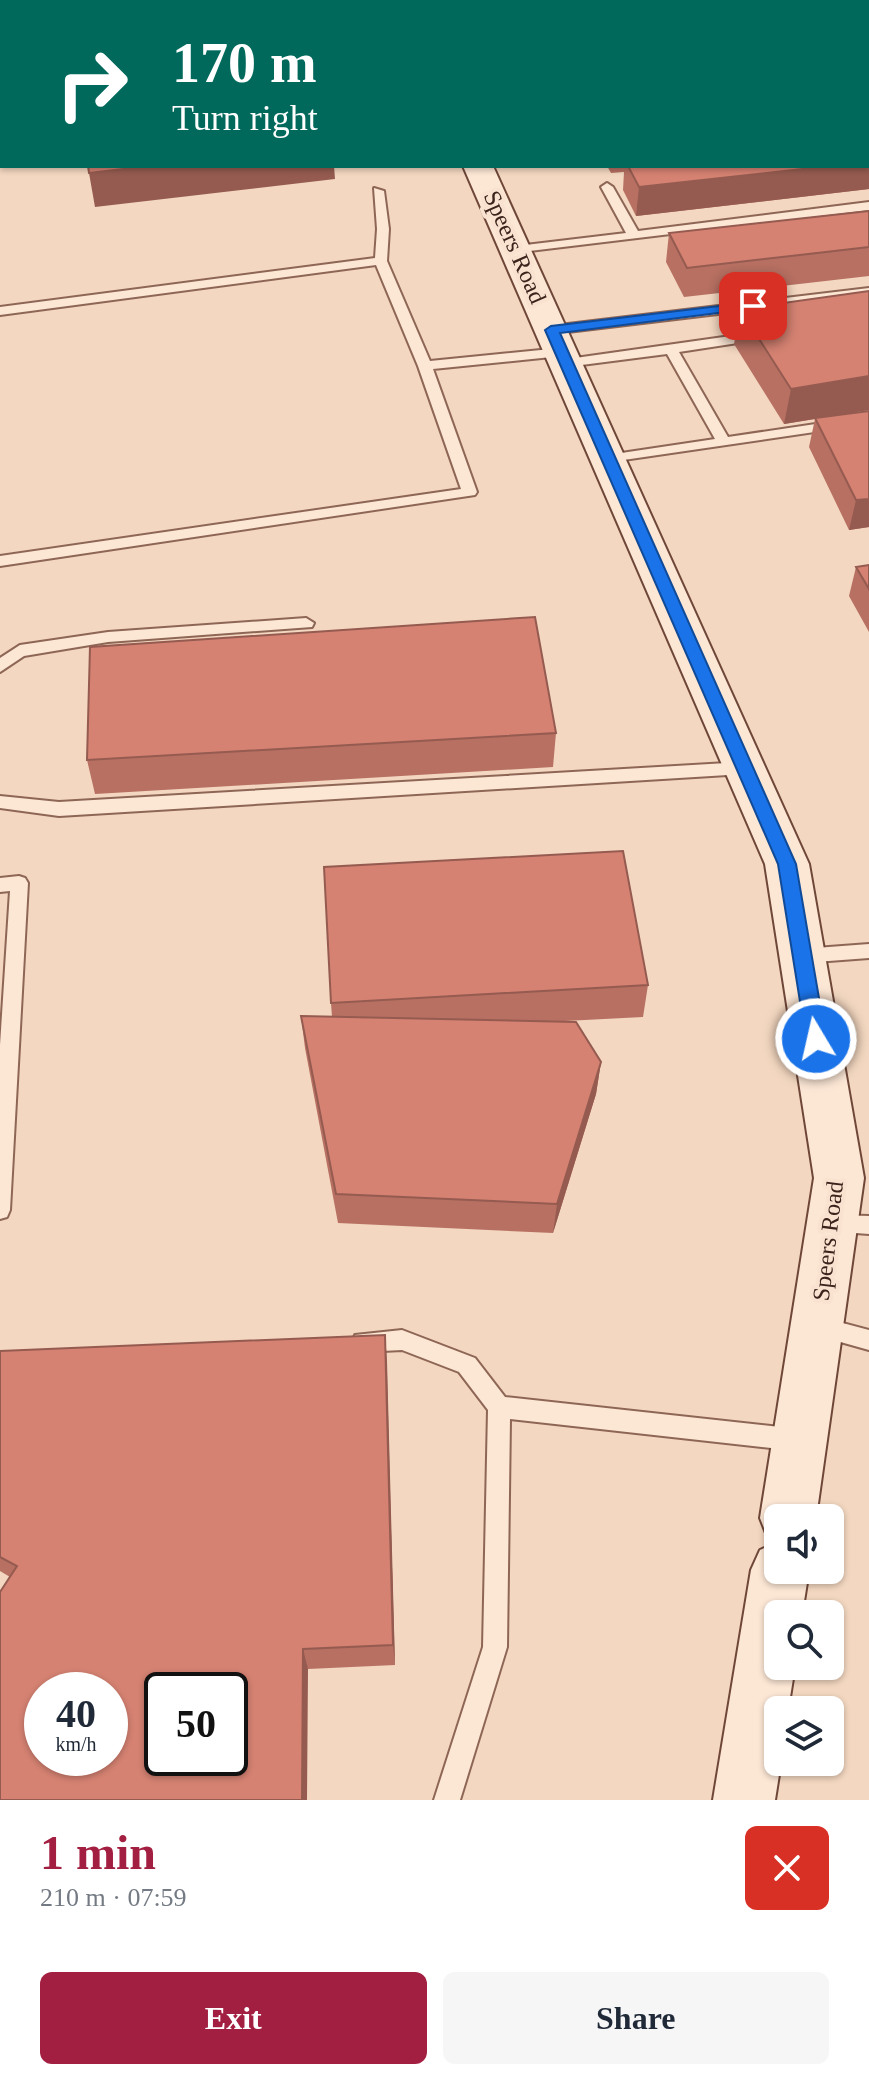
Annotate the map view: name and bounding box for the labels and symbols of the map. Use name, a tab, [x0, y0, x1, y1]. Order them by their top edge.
street label: Speers Road	[479, 187, 551, 307]
pin	[719, 272, 787, 340]
position arrow	[774, 997, 858, 1081]
street label: Speers Road	[808, 1180, 848, 1302]
speed limit sign: 50	[144, 1672, 248, 1776]

